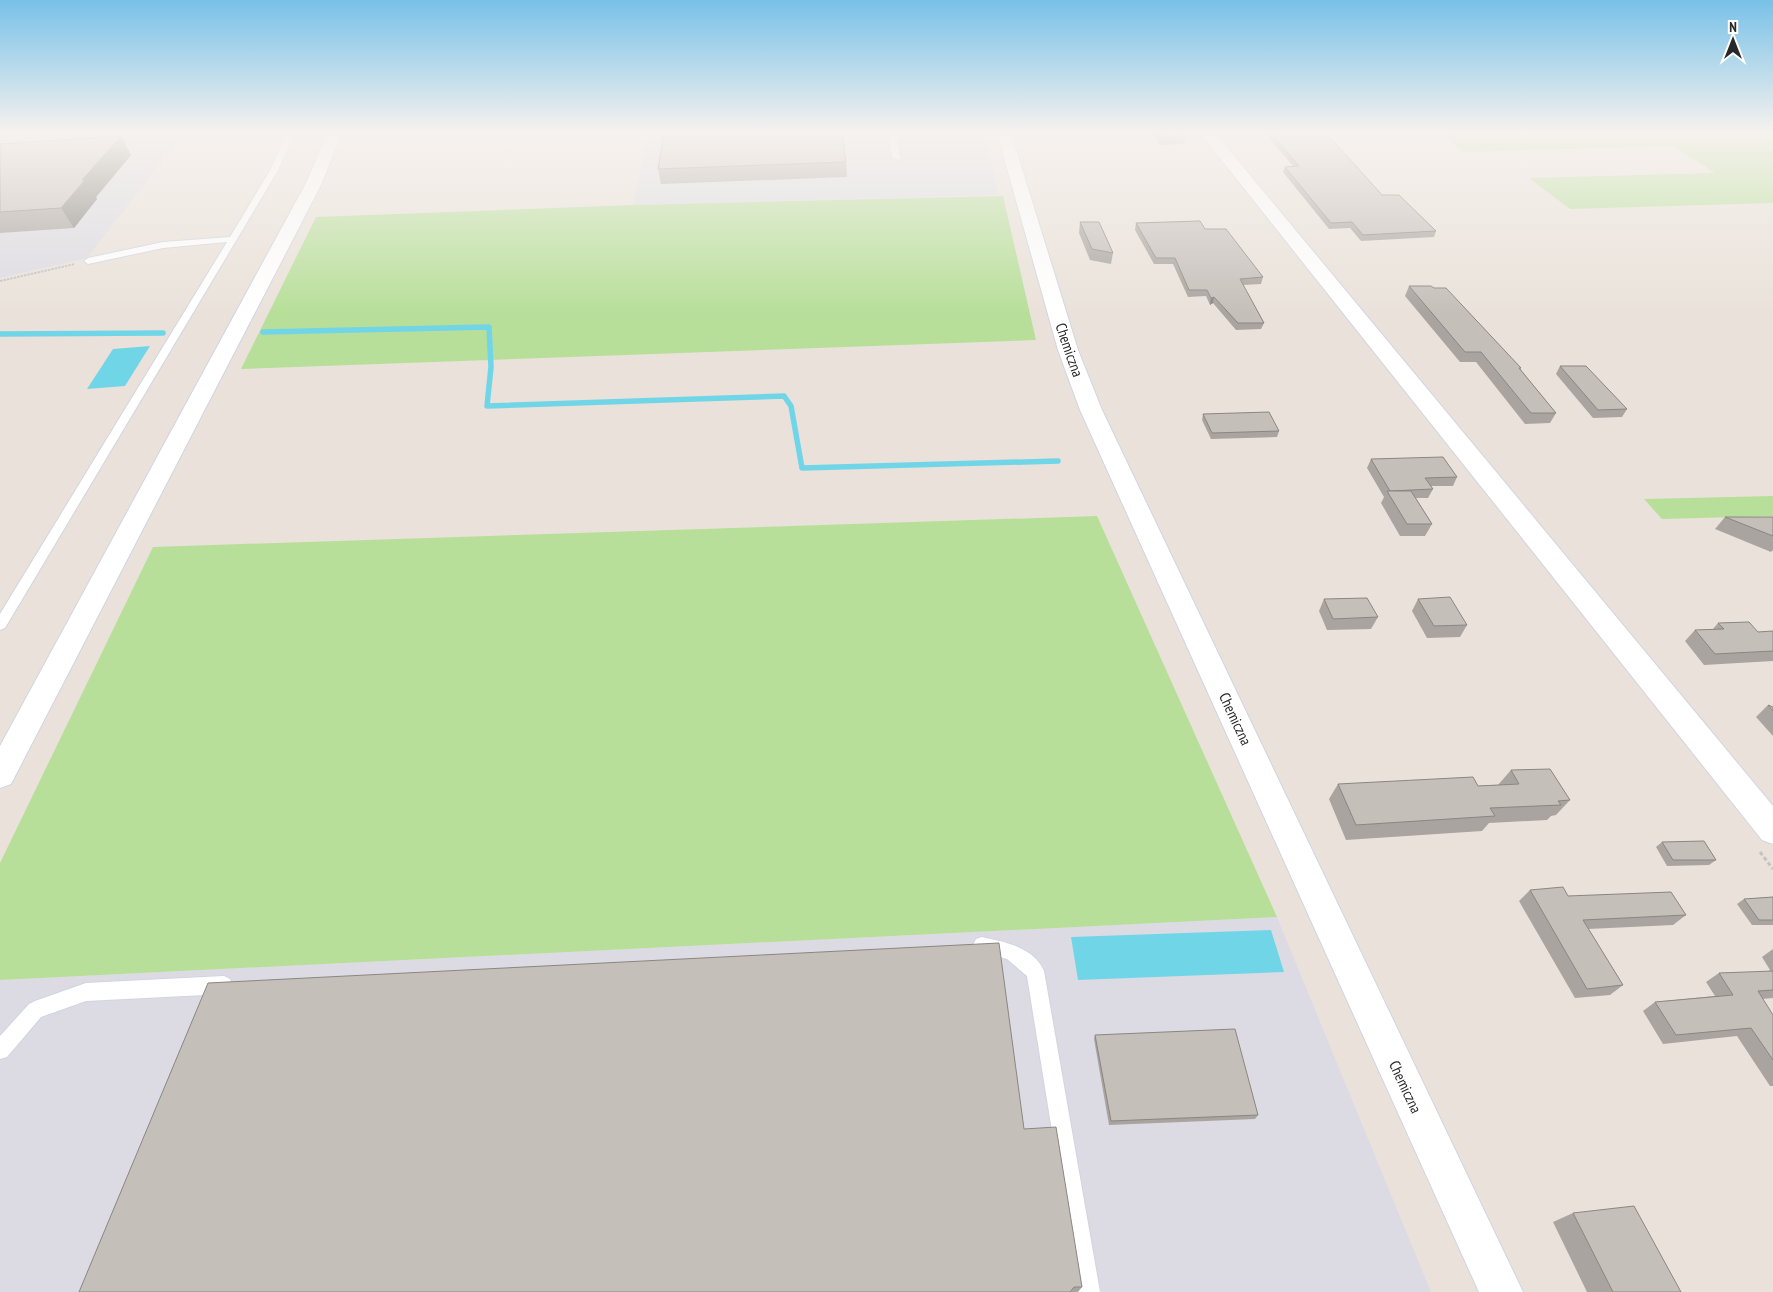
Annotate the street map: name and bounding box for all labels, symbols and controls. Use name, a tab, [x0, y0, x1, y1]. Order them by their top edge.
north arrow	[1708, 15, 1758, 65]
text: N	[1729, 18, 1737, 36]
street label: Chemiczna	[1051, 320, 1088, 379]
street label: Chemiczna	[1215, 689, 1256, 748]
street label: Chemiczna	[1385, 1057, 1426, 1116]

